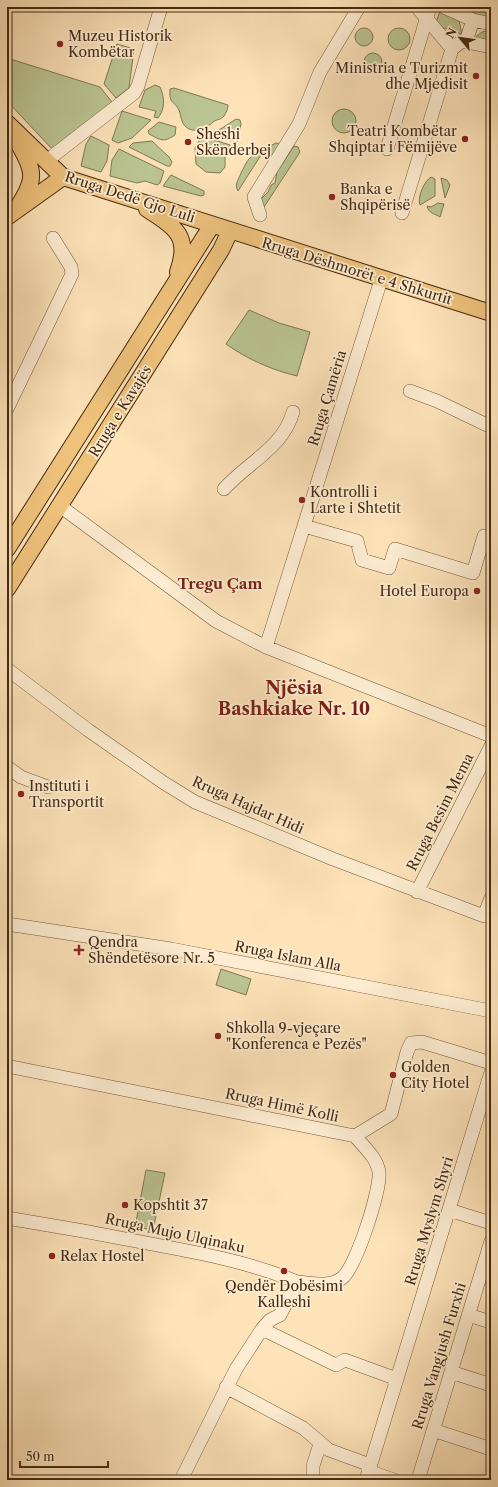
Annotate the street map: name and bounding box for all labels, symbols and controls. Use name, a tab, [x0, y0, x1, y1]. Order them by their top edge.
north arrow	[440, 18, 480, 58]
text: N	[443, 25, 460, 41]
place label: Muzeu Historik Kombëtar	[68, 27, 173, 61]
marker: Muzeu Historik Kombëtar	[55, 39, 65, 49]
place label: Ministria e Turizmit dhe Mjedisit	[335, 59, 468, 93]
marker: Ministria e Turizmit dhe Mjedisit	[471, 71, 481, 81]
place label: Teatri Kombëtar Shqiptar i Fëmijëve	[329, 122, 457, 156]
place label: Sheshi Skënderbej	[196, 125, 271, 159]
marker: Teatri Kombëtar Shqiptar i Fëmijëve	[460, 134, 470, 144]
marker: Sheshi Skënderbej	[183, 137, 193, 147]
street label: Rruga Dedë Gjo Luli	[62, 167, 198, 227]
place label: Banka e Shqipërisë	[340, 180, 411, 214]
marker: Banka e Shqipërisë	[327, 192, 337, 202]
street label: Rruga Dëshmorët e 4 Shkurtit	[260, 233, 454, 309]
street label: Rruga Çamëria	[304, 347, 350, 448]
street label: Rruga e Kavajës	[85, 362, 155, 460]
place label: Kontrolli i Larte i Shtetit	[310, 483, 401, 517]
marker: Kontrolli i Larte i Shtetit	[297, 495, 307, 505]
district label: Tregu Çam	[178, 574, 263, 593]
place label: Hotel Europa	[379, 582, 470, 600]
marker: Hotel Europa	[472, 586, 482, 596]
district label: Njësia Bashkiake Nr. 10	[218, 677, 370, 720]
street label: Rruga Besim Mema	[403, 750, 478, 874]
street label: Rruga Hajdar Hidi	[189, 772, 307, 838]
place label: Instituti i Transportit	[29, 777, 104, 811]
marker: Instituti i Transportit	[16, 789, 26, 799]
place label: Qendra Shëndetësore Nr. 5	[88, 933, 215, 967]
street label: Rruga Islam Alla	[233, 937, 343, 975]
marker: Qendra Shëndetësore Nr. 5	[73, 944, 85, 956]
place label: Shkolla 9-vjeçare "Konferenca e Pezës"	[226, 1019, 367, 1053]
marker: Shkolla 9-vjeçare "Konferenca e Pezës"	[213, 1031, 223, 1041]
place label: Golden City Hotel	[401, 1058, 469, 1092]
marker: Golden City Hotel	[388, 1070, 398, 1080]
street label: Rruga Himë Kolli	[224, 1084, 340, 1126]
street label: Rruga Myslym Shyri	[401, 1154, 457, 1288]
place label: Kopshtit 37	[133, 1196, 208, 1214]
marker: Kopshtit 37	[120, 1200, 130, 1210]
street label: Rruga Mujo Ulqinaku	[103, 1209, 247, 1257]
place label: Relax Hostel	[60, 1247, 144, 1265]
marker: Relax Hostel	[47, 1251, 57, 1261]
marker: Qendër Dobësimi Kalleshi	[279, 1266, 289, 1276]
place label: Qendër Dobësimi Kalleshi	[225, 1277, 343, 1311]
street label: Rruga Vangjush Furxhi	[408, 1280, 470, 1432]
scale bar	[20, 1443, 108, 1469]
text: 50 m	[26, 1449, 55, 1464]

